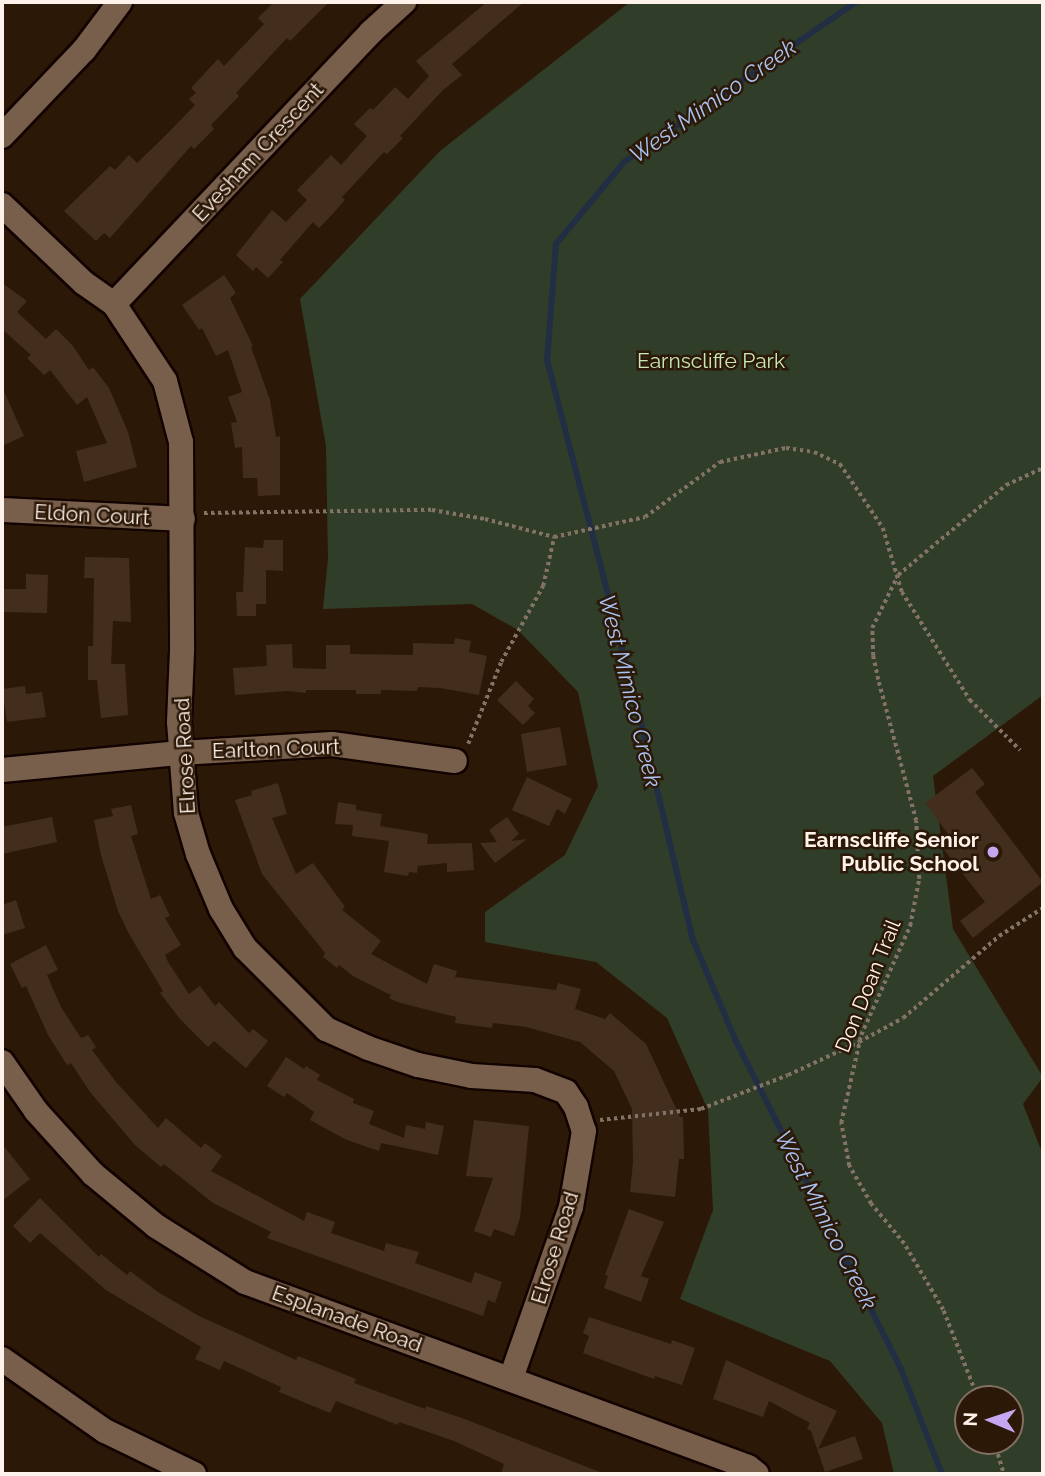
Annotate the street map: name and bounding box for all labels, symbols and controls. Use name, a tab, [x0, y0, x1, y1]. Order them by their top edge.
water label: West Mimico Creek	[624, 33, 802, 169]
street label: Evesham Crescent	[187, 77, 329, 227]
park label: Earnscliffe Park	[637, 348, 785, 374]
street label: Eldon Court	[34, 499, 150, 531]
water label: West Mimico Creek	[593, 592, 667, 790]
street label: Elrose Road	[169, 697, 201, 815]
street label: Earlton Court	[212, 734, 340, 764]
place label: Earnscliffe Senior Public School	[804, 827, 979, 877]
marker: Earnscliffe Senior Public School	[985, 844, 1001, 860]
street label: Don Doan Trail	[830, 916, 906, 1056]
water label: West Mimico Creek	[769, 1126, 883, 1314]
street label: Elrose Road	[526, 1189, 584, 1307]
street label: Esplanade Road	[269, 1280, 425, 1358]
north arrow	[954, 1385, 1024, 1455]
text: N	[959, 1412, 981, 1427]

